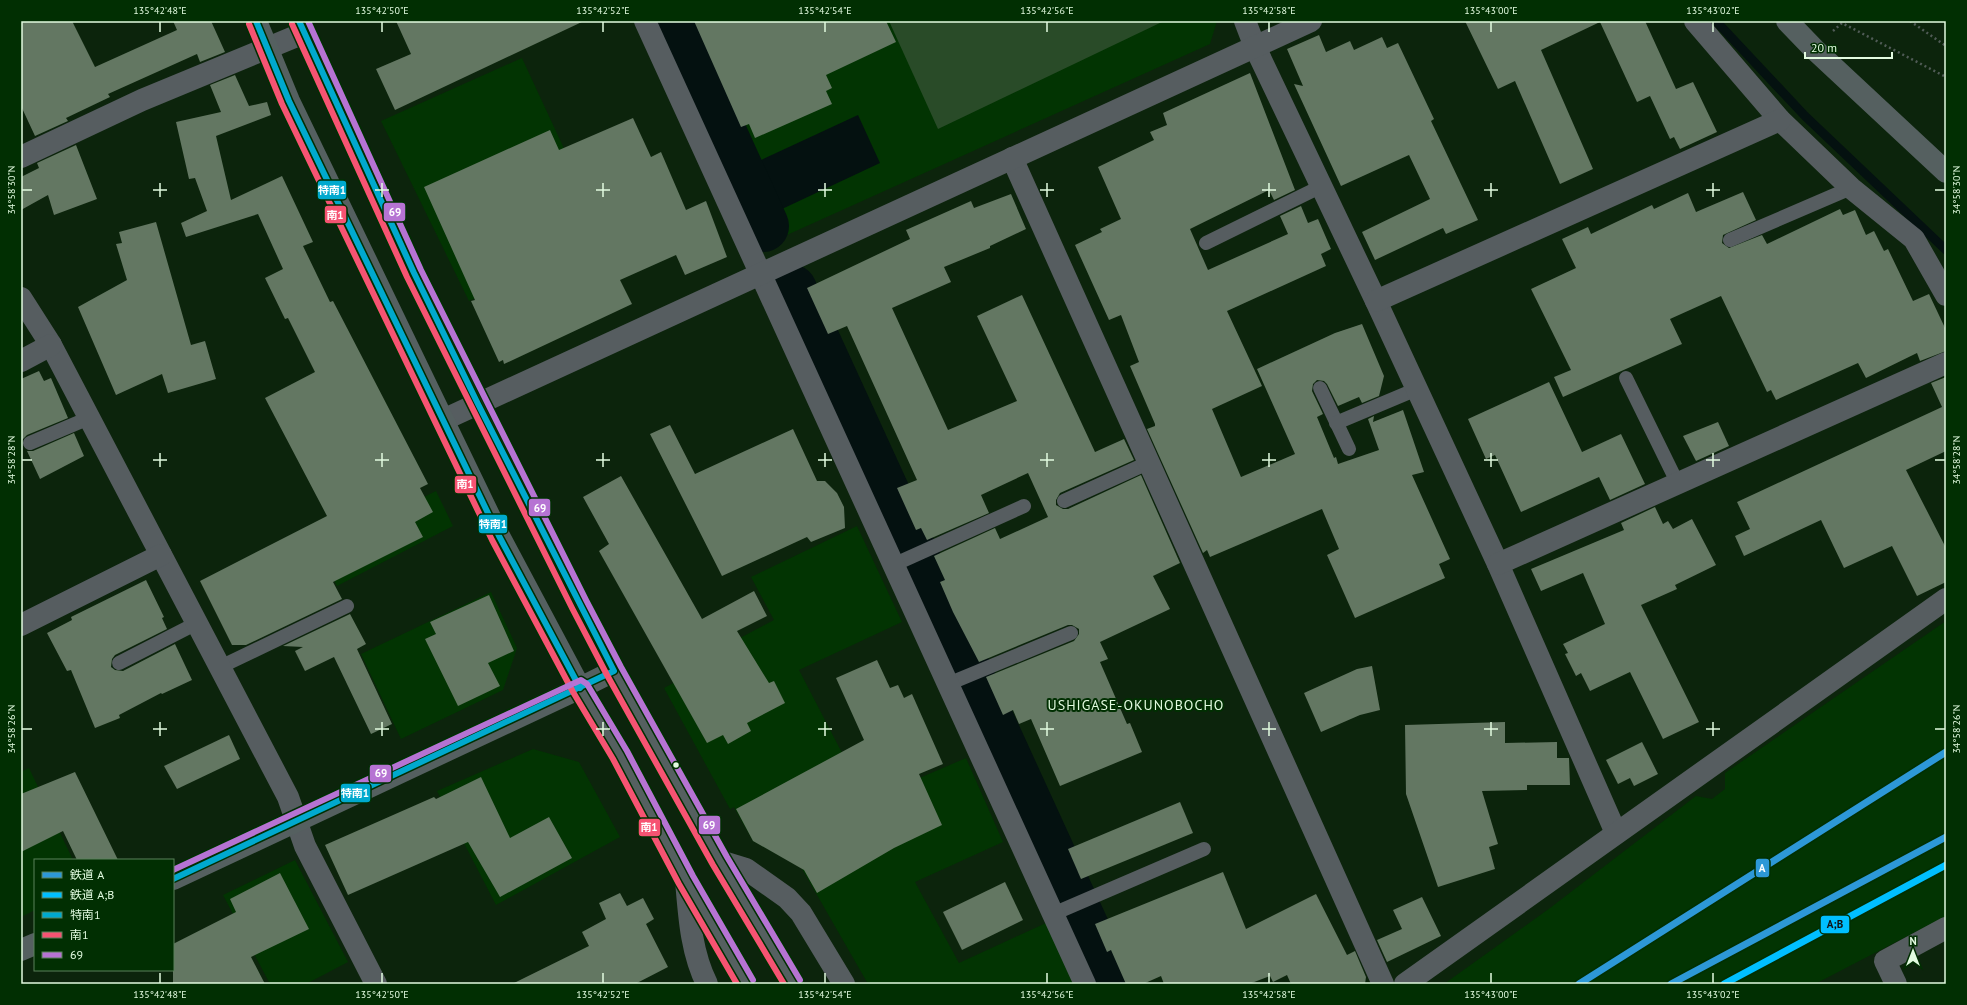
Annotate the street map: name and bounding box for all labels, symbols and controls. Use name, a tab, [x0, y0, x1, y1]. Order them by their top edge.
text: 135°42'48"E	[133, 4, 187, 17]
text: 135°42'50"E	[355, 4, 409, 17]
text: 135°42'52"E	[576, 4, 630, 17]
text: 135°42'54"E	[798, 4, 852, 17]
text: 135°42'56"E	[1020, 4, 1074, 17]
text: 135°42'58"E	[1242, 4, 1296, 17]
text: 135°43'00"E	[1464, 4, 1518, 17]
text: 135°43'02"E	[1686, 4, 1740, 17]
scale bar	[1805, 34, 1892, 60]
text: 20 m	[1811, 40, 1837, 55]
text: 34°58'30"N	[5, 165, 18, 215]
text: 34°58'30"N	[1950, 165, 1963, 215]
line badge: 特南1	[317, 180, 347, 200]
text: 特南1	[318, 183, 346, 197]
line badge: 69	[383, 202, 406, 222]
line badge: 南1	[324, 205, 347, 224]
text: 69	[389, 205, 401, 219]
text: 南1	[326, 208, 344, 222]
text: 34°58'28"N	[5, 435, 18, 485]
text: 34°58'28"N	[1950, 435, 1963, 485]
line badge: 南1	[454, 475, 477, 494]
text: 南1	[456, 477, 474, 491]
line badge: 69	[528, 498, 551, 517]
text: 69	[534, 501, 546, 515]
line badge: 特南1	[478, 514, 508, 534]
text: 特南1	[479, 517, 507, 531]
district label: USHIGASE-OKUNOBOCHO	[1048, 696, 1224, 714]
text: 34°58'26"N	[5, 704, 18, 754]
text: 34°58'26"N	[1950, 704, 1963, 754]
unlabelled marker	[671, 760, 681, 770]
line badge: 69	[369, 764, 392, 783]
text: 69	[375, 766, 387, 780]
line badge: 特南1	[340, 783, 371, 803]
text: 特南1	[341, 786, 369, 800]
line badge: 69	[698, 815, 721, 835]
line badge: 南1	[638, 818, 661, 837]
text: 69	[703, 818, 715, 832]
text: 南1	[640, 820, 658, 834]
line badge: A	[1755, 858, 1770, 878]
legend	[34, 859, 174, 971]
text: A	[1759, 861, 1766, 875]
text: 鉄道 A	[70, 867, 104, 882]
text: 鉄道 A;B	[70, 887, 114, 902]
text: 特南1	[70, 907, 101, 922]
line badge: A;B	[1820, 915, 1850, 934]
text: A;B	[1827, 917, 1844, 931]
text: 南1	[70, 927, 89, 942]
north arrow	[1893, 931, 1933, 971]
text: N	[1909, 934, 1917, 948]
text: 69	[70, 947, 83, 962]
text: 135°42'48"E	[133, 988, 187, 1001]
text: 135°42'50"E	[355, 988, 409, 1001]
text: 135°42'52"E	[576, 988, 630, 1001]
text: 135°42'54"E	[798, 988, 852, 1001]
text: 135°42'56"E	[1020, 988, 1074, 1001]
text: 135°42'58"E	[1242, 988, 1296, 1001]
text: 135°43'00"E	[1464, 988, 1518, 1001]
text: 135°43'02"E	[1686, 988, 1740, 1001]

